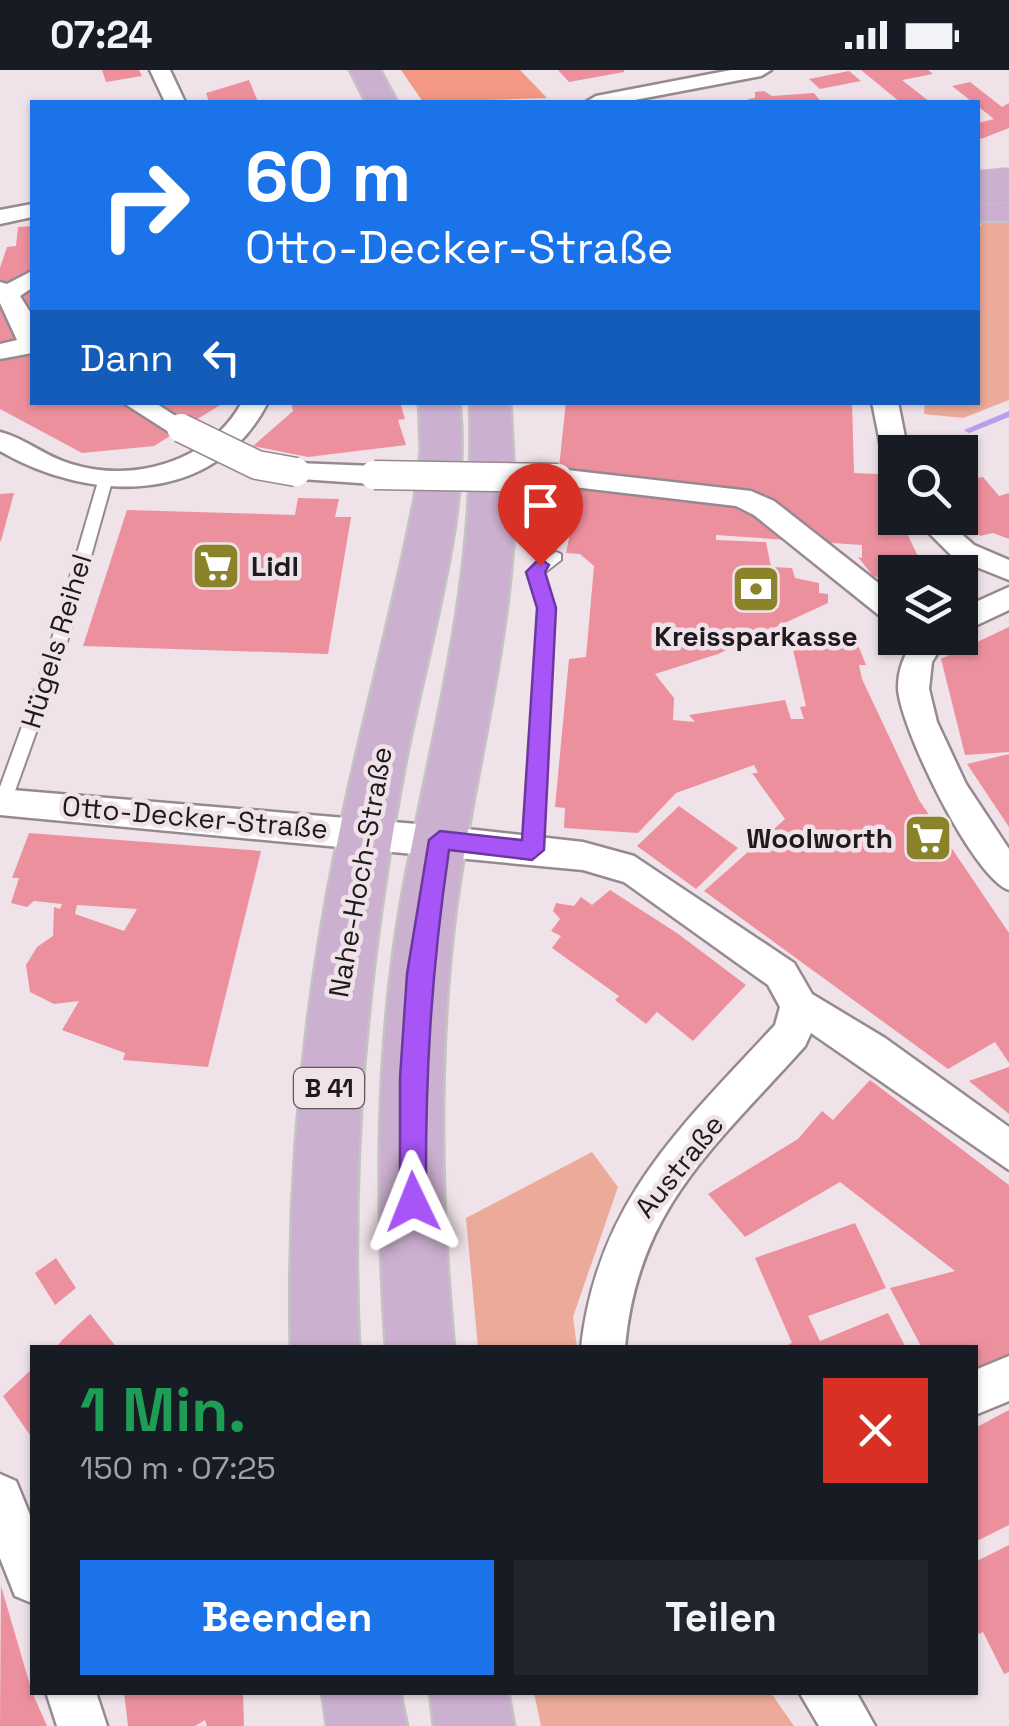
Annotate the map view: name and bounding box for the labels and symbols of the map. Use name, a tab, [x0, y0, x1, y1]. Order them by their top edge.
pin	[498, 463, 583, 566]
supermarket icon: Lidl	[190, 540, 242, 592]
place label: Lidl	[251, 548, 299, 584]
street label: Hügels Reihel	[12, 549, 100, 733]
bank icon: Kreissparkasse	[730, 563, 782, 615]
place label: Kreissparkasse	[654, 618, 858, 654]
street label: Nahe-Hoch-Straße	[320, 744, 400, 1000]
street label: Otto-Decker-Straße	[61, 787, 329, 847]
supermarket icon: Woolworth	[902, 812, 954, 864]
place label: Woolworth	[746, 820, 893, 856]
road number: B 41	[294, 1068, 364, 1108]
street label: Austraße	[626, 1107, 732, 1225]
position arrow	[361, 1150, 465, 1254]

